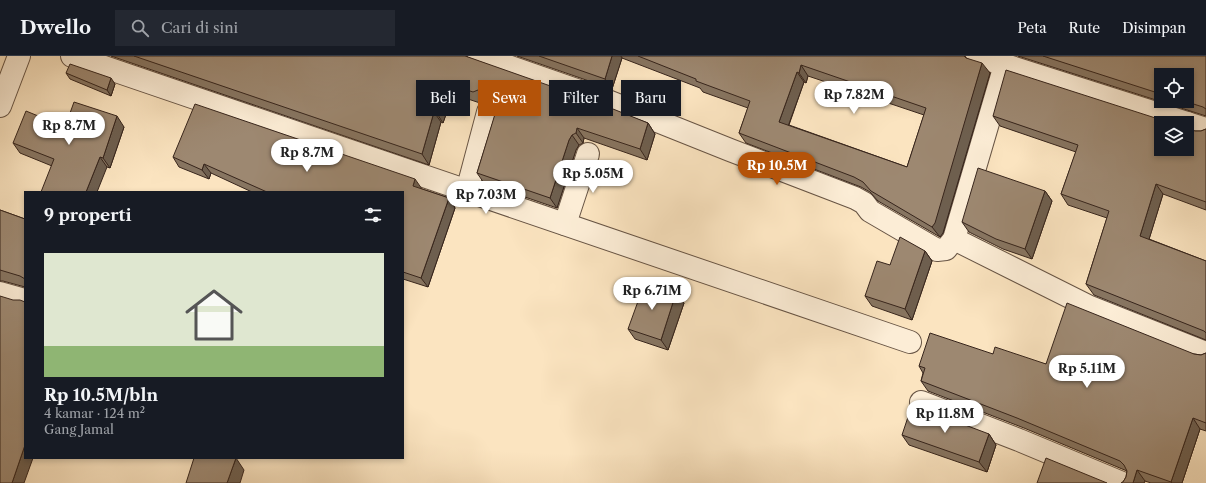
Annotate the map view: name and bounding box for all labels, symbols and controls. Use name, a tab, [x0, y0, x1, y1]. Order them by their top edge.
search box	[115, 10, 395, 46]
text: Dwello	[20, 16, 91, 39]
icon: search	[129, 17, 151, 39]
text: Cari di sini	[161, 18, 238, 37]
text: Peta	[1017, 19, 1047, 37]
text: Rute	[1069, 19, 1100, 37]
text: Disimpan	[1122, 19, 1186, 37]
map controls	[1154, 68, 1194, 156]
button: locate	[1154, 68, 1194, 108]
chip: Beli	[416, 80, 470, 116]
chip: Sewa	[478, 80, 541, 116]
chip: Filter	[549, 80, 613, 116]
chip: Baru	[621, 80, 681, 116]
pin: Rp 7.82M	[813, 81, 895, 115]
text: Rp 7.82M	[823, 86, 885, 102]
pin: Rp 8.7M	[32, 112, 106, 146]
button: layers	[1154, 116, 1194, 156]
text: Rp 8.7M	[42, 117, 96, 133]
pin: Rp 8.7M	[270, 139, 344, 173]
text: Rp 8.7M	[280, 144, 334, 160]
pin: Rp 10.5M	[736, 152, 818, 186]
text: Rp 10.5M	[747, 157, 807, 173]
pin: Rp 5.05M	[552, 160, 634, 194]
text: Rp 5.05M	[562, 165, 624, 181]
pin: Rp 7.03M	[445, 181, 527, 215]
text: Rp 7.03M	[456, 186, 516, 202]
icon: filters	[362, 204, 384, 226]
text: 9 properti	[44, 205, 131, 225]
pin: Rp 6.71M	[611, 277, 693, 311]
icon: home	[178, 279, 250, 351]
text: Rp 6.71M	[622, 282, 682, 298]
pin: Rp 5.11M	[1046, 355, 1128, 389]
text: Rp 5.11M	[1058, 360, 1116, 376]
text: Rp 10.5M/bln	[44, 385, 158, 405]
pin: Rp 11.8M	[904, 400, 986, 434]
text: 4 kamar · 124 m²	[44, 405, 145, 421]
text: Rp 11.8M	[915, 405, 975, 421]
text: Gang Jamal	[44, 421, 114, 437]

